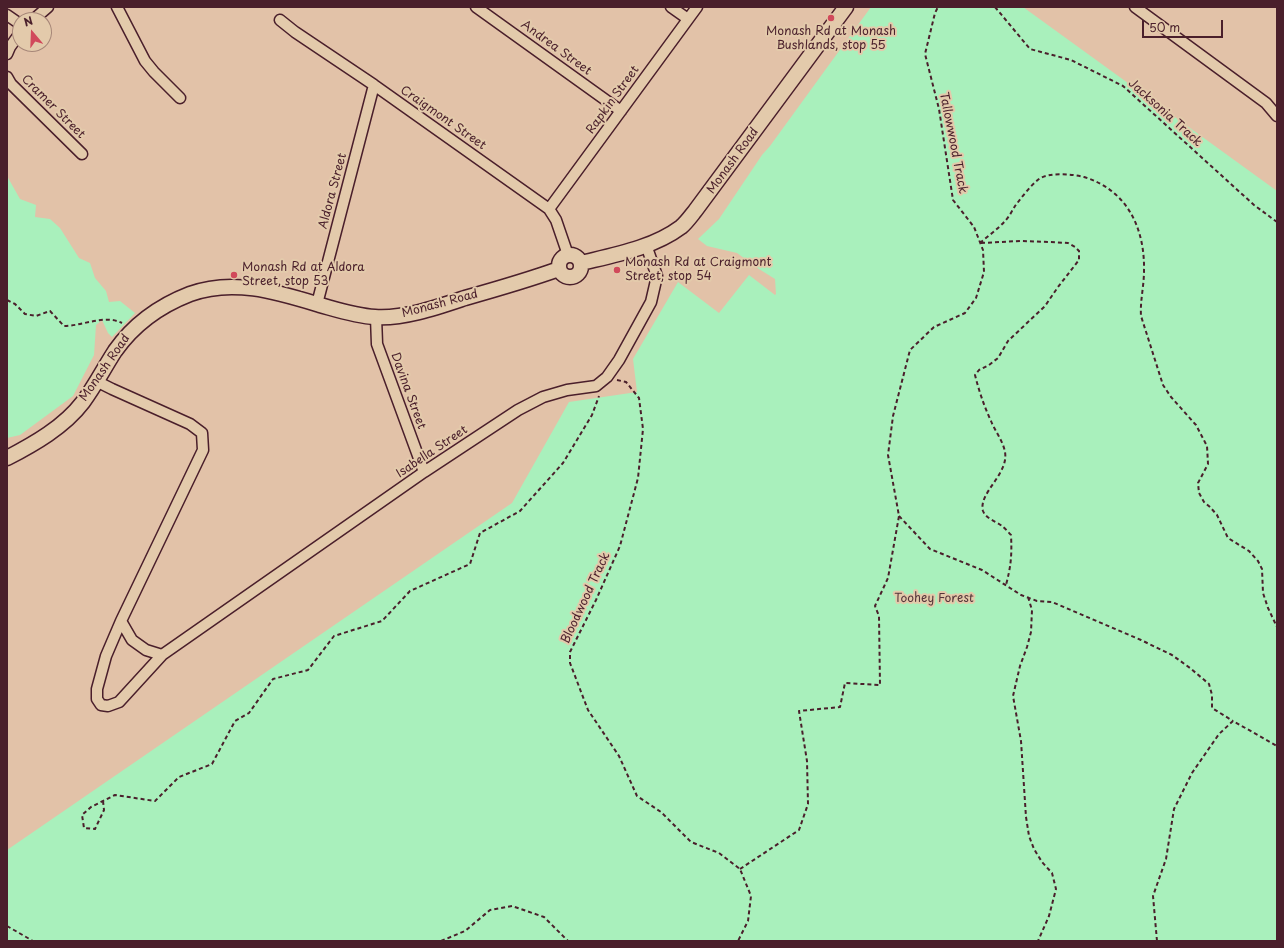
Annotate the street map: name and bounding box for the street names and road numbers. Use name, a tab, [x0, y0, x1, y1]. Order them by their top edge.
street label: Andrea Street	[518, 18, 594, 78]
street label: Rapkin Street	[584, 63, 642, 137]
street label: Cramer Street	[18, 72, 88, 142]
street label: Jacksonia Track	[1125, 76, 1205, 150]
street label: Craigmont Street	[397, 83, 489, 153]
street label: Tallowwood Track	[936, 91, 970, 195]
street label: Monash Road	[704, 125, 762, 197]
street label: Aldora Street	[316, 152, 350, 230]
street label: Monash Road	[400, 287, 480, 321]
street label: Monash Road	[77, 332, 133, 404]
street label: Davina Street	[387, 351, 429, 431]
street label: Isabella Street	[394, 423, 470, 481]
street label: Bloodwood Track	[559, 550, 613, 646]

